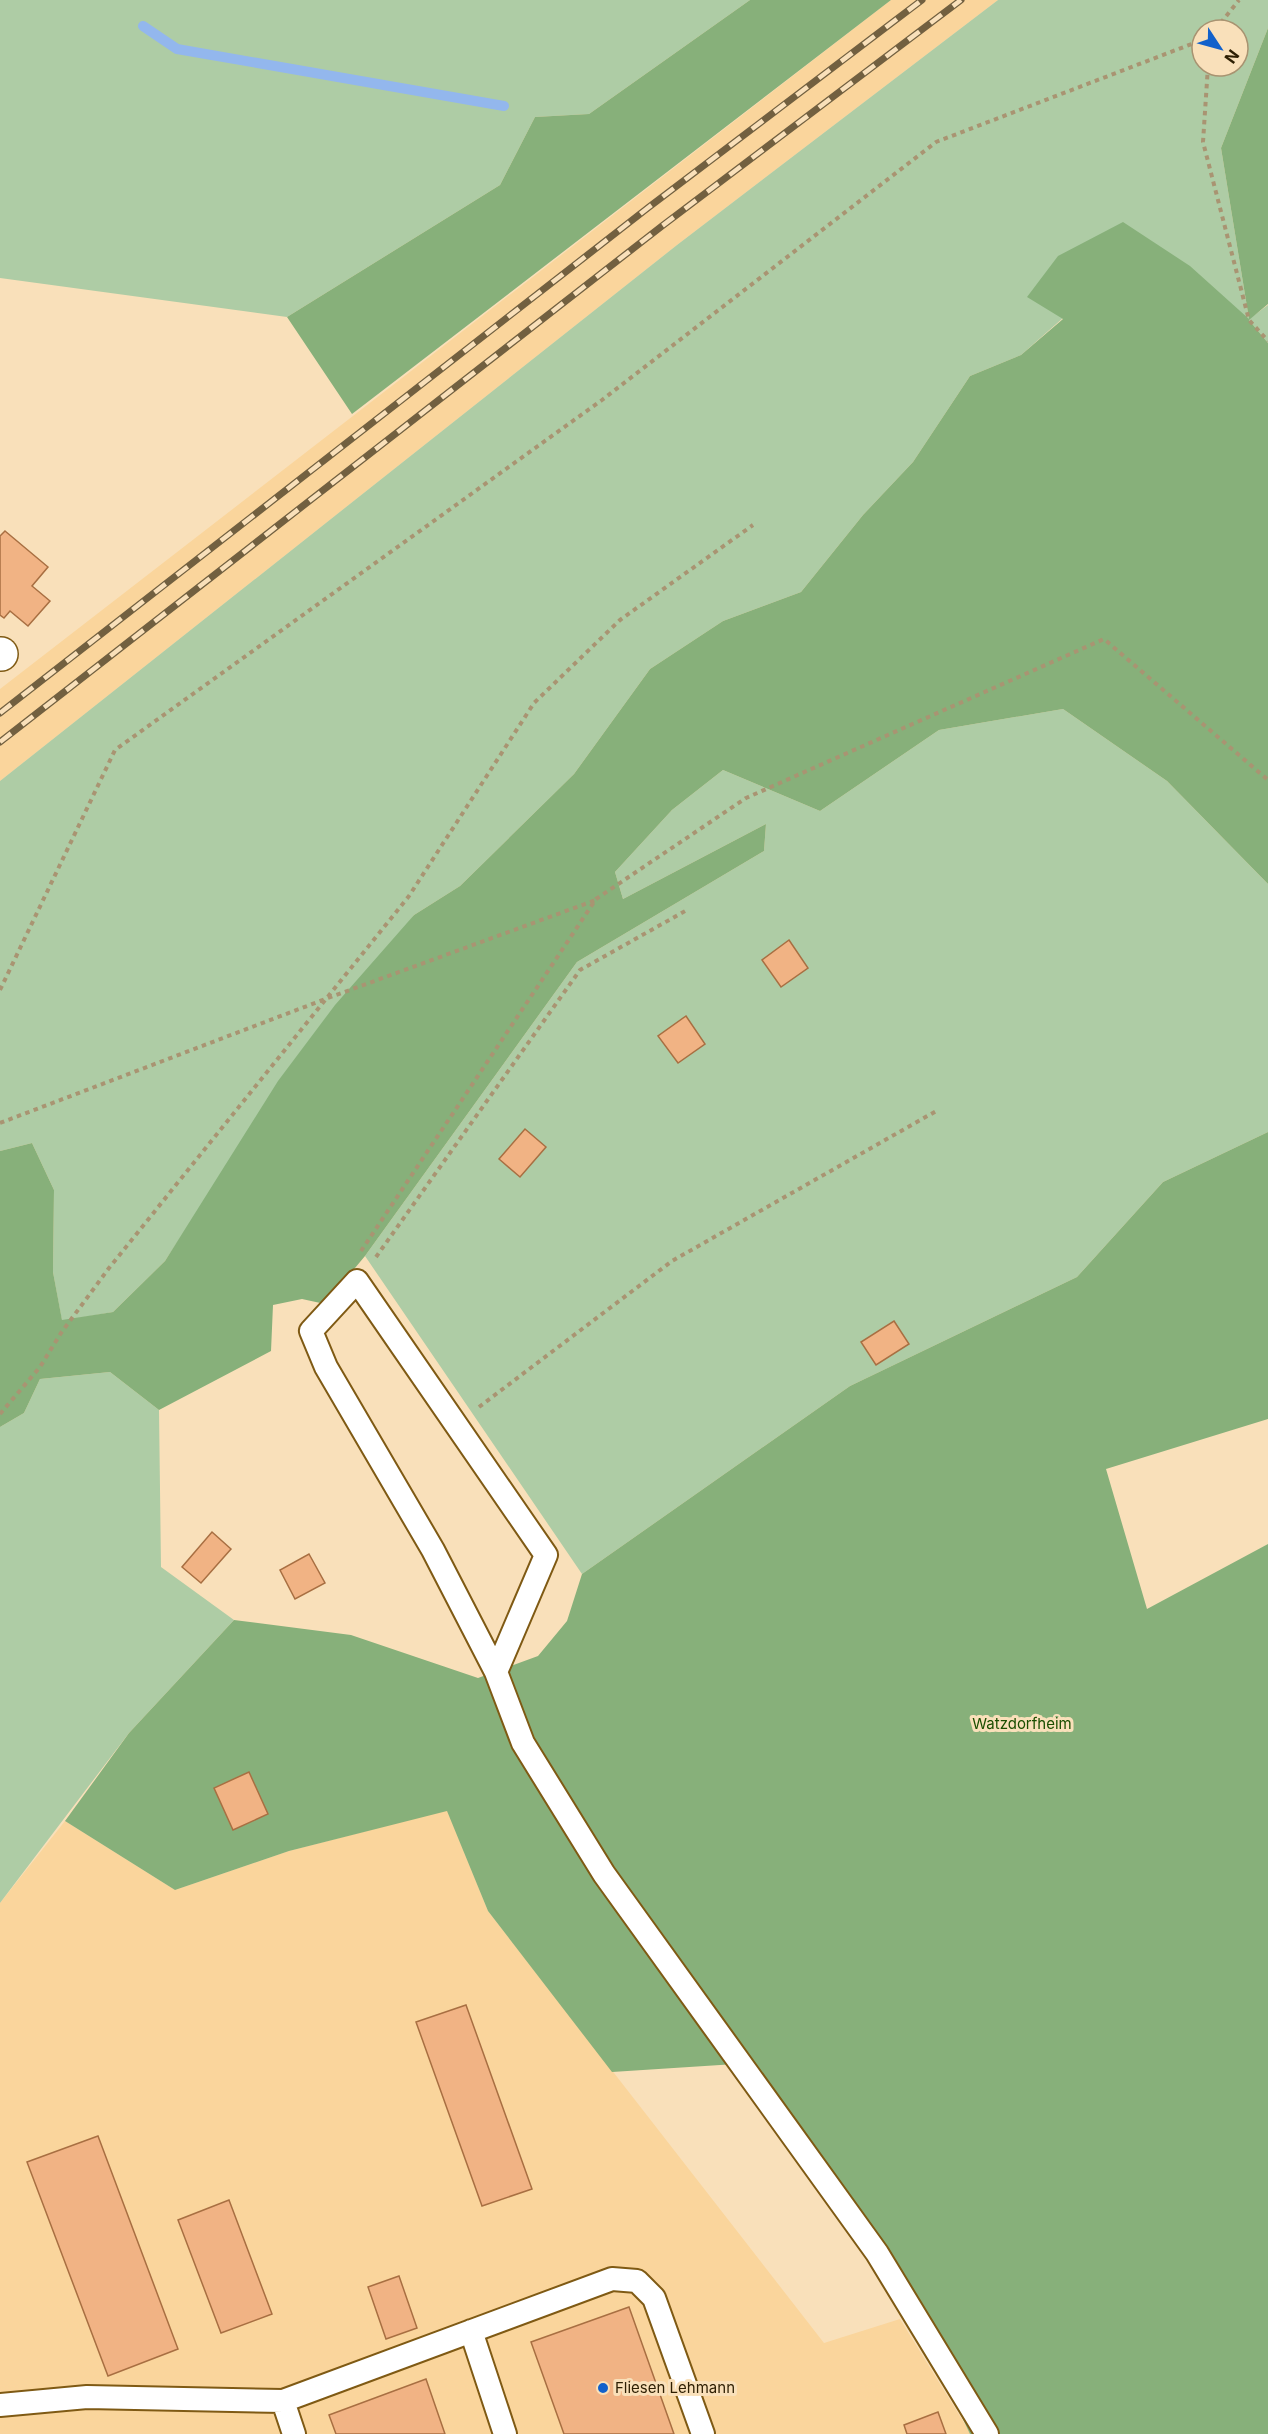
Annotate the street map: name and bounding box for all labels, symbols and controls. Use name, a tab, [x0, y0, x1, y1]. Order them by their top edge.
north arrow	[1190, 18, 1250, 78]
text: N	[1220, 46, 1244, 68]
park label: Watzdorfheim	[972, 1714, 1072, 1733]
place label: Fliesen Lehmann	[615, 2378, 735, 2397]
marker: Fliesen Lehmann	[596, 2381, 610, 2395]

